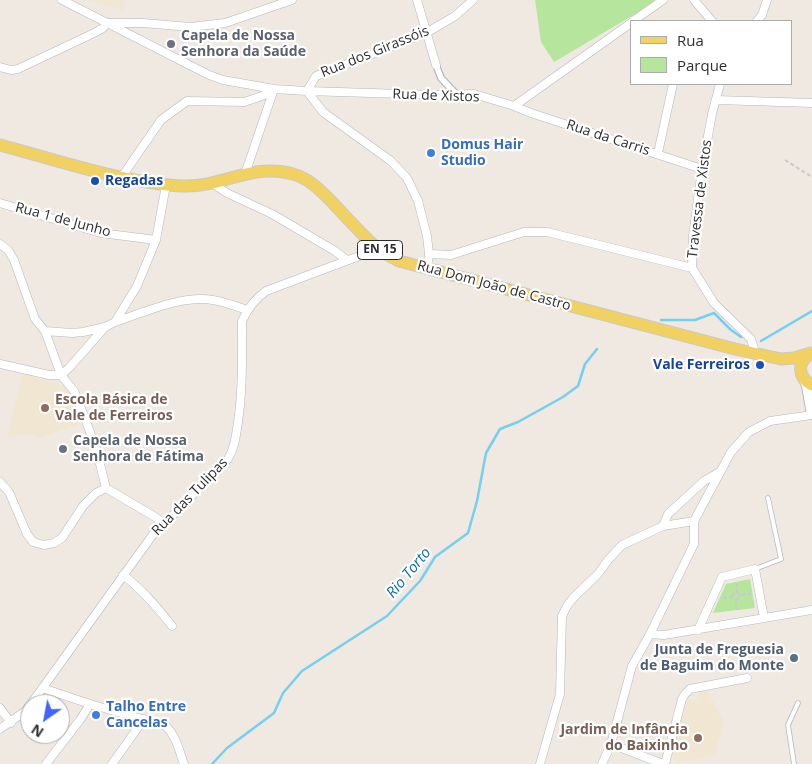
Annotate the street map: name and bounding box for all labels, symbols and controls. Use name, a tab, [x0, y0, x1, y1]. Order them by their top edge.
legend	[630, 20, 792, 85]
street label: Rua dos Girassóis	[318, 23, 432, 81]
place label: Capela de Nossa Senhora da Saúde	[181, 28, 306, 60]
text: Rua	[677, 30, 704, 50]
marker: Capela de Nossa Senhora da Saúde	[165, 38, 177, 50]
text: Parque	[677, 55, 727, 75]
street label: Rua de Xistos	[392, 86, 480, 106]
street label: Rua da Carris	[564, 117, 652, 159]
place label: Domus Hair Studio	[441, 137, 523, 170]
street label: Travessa de Xistos	[684, 139, 716, 259]
marker: Domus Hair Studio	[425, 147, 437, 159]
place label: Regadas	[105, 173, 163, 189]
marker: Regadas	[89, 175, 101, 187]
street label: Rua 1 de Junho	[13, 199, 113, 241]
road number: EN 15	[358, 240, 402, 260]
street label: Rua Dom João de Castro	[415, 257, 573, 315]
place label: Vale Ferreiros	[653, 357, 750, 373]
marker: Vale Ferreiros	[754, 359, 766, 371]
place label: Escola Básica de Vale de Ferreiros	[55, 392, 173, 424]
marker: Escola Básica de Vale de Ferreiros	[39, 402, 51, 414]
place label: Capela de Nossa Senhora de Fátima	[73, 433, 204, 466]
marker: Capela de Nossa Senhora de Fátima	[57, 443, 69, 455]
street label: Rua das Tulipas	[149, 455, 231, 539]
water label: Rio Torto	[383, 544, 435, 602]
place label: Junta de Freguesia de Baguim do Monte	[640, 642, 784, 674]
marker: Junta de Freguesia de Baguim do Monte	[788, 652, 800, 664]
north arrow	[20, 694, 70, 744]
place label: Talho Entre Cancelas	[106, 699, 186, 732]
marker: Talho Entre Cancelas	[90, 709, 102, 721]
text: N	[27, 720, 47, 742]
place label: Jardim de Infância do Baixinho	[560, 722, 688, 754]
marker: Jardim de Infância do Baixinho	[692, 732, 704, 744]

